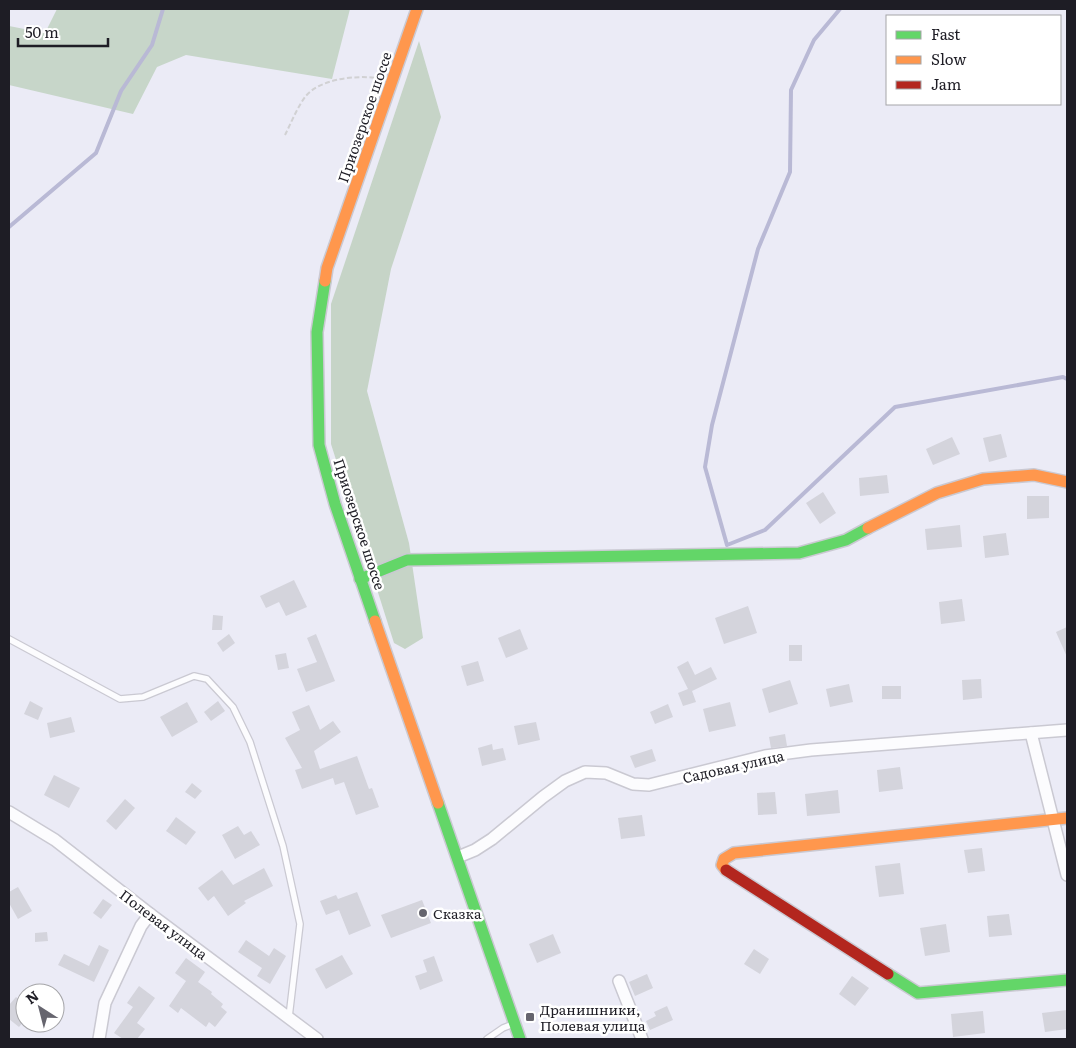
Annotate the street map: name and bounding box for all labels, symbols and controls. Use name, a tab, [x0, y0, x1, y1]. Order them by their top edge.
scale bar	[18, 15, 108, 47]
legend	[886, 15, 1061, 105]
text: 50 m	[25, 20, 59, 43]
text: Fast	[931, 22, 960, 45]
text: Slow	[931, 47, 966, 70]
street label: Приозерское шоссе	[332, 49, 396, 185]
text: Jam	[931, 72, 962, 95]
street label: Приозерское шоссе	[329, 456, 391, 592]
street label: Садовая улица	[680, 745, 786, 787]
street label: Полевая улица	[116, 884, 212, 964]
place label: Сказка	[433, 903, 482, 923]
marker: Сказка	[417, 907, 429, 919]
north arrow	[15, 983, 65, 1033]
text: N	[21, 985, 43, 1008]
place label: Дранишники, Полевая улица	[540, 999, 646, 1035]
marker: Дранишники, Полевая улица	[524, 1011, 536, 1023]

